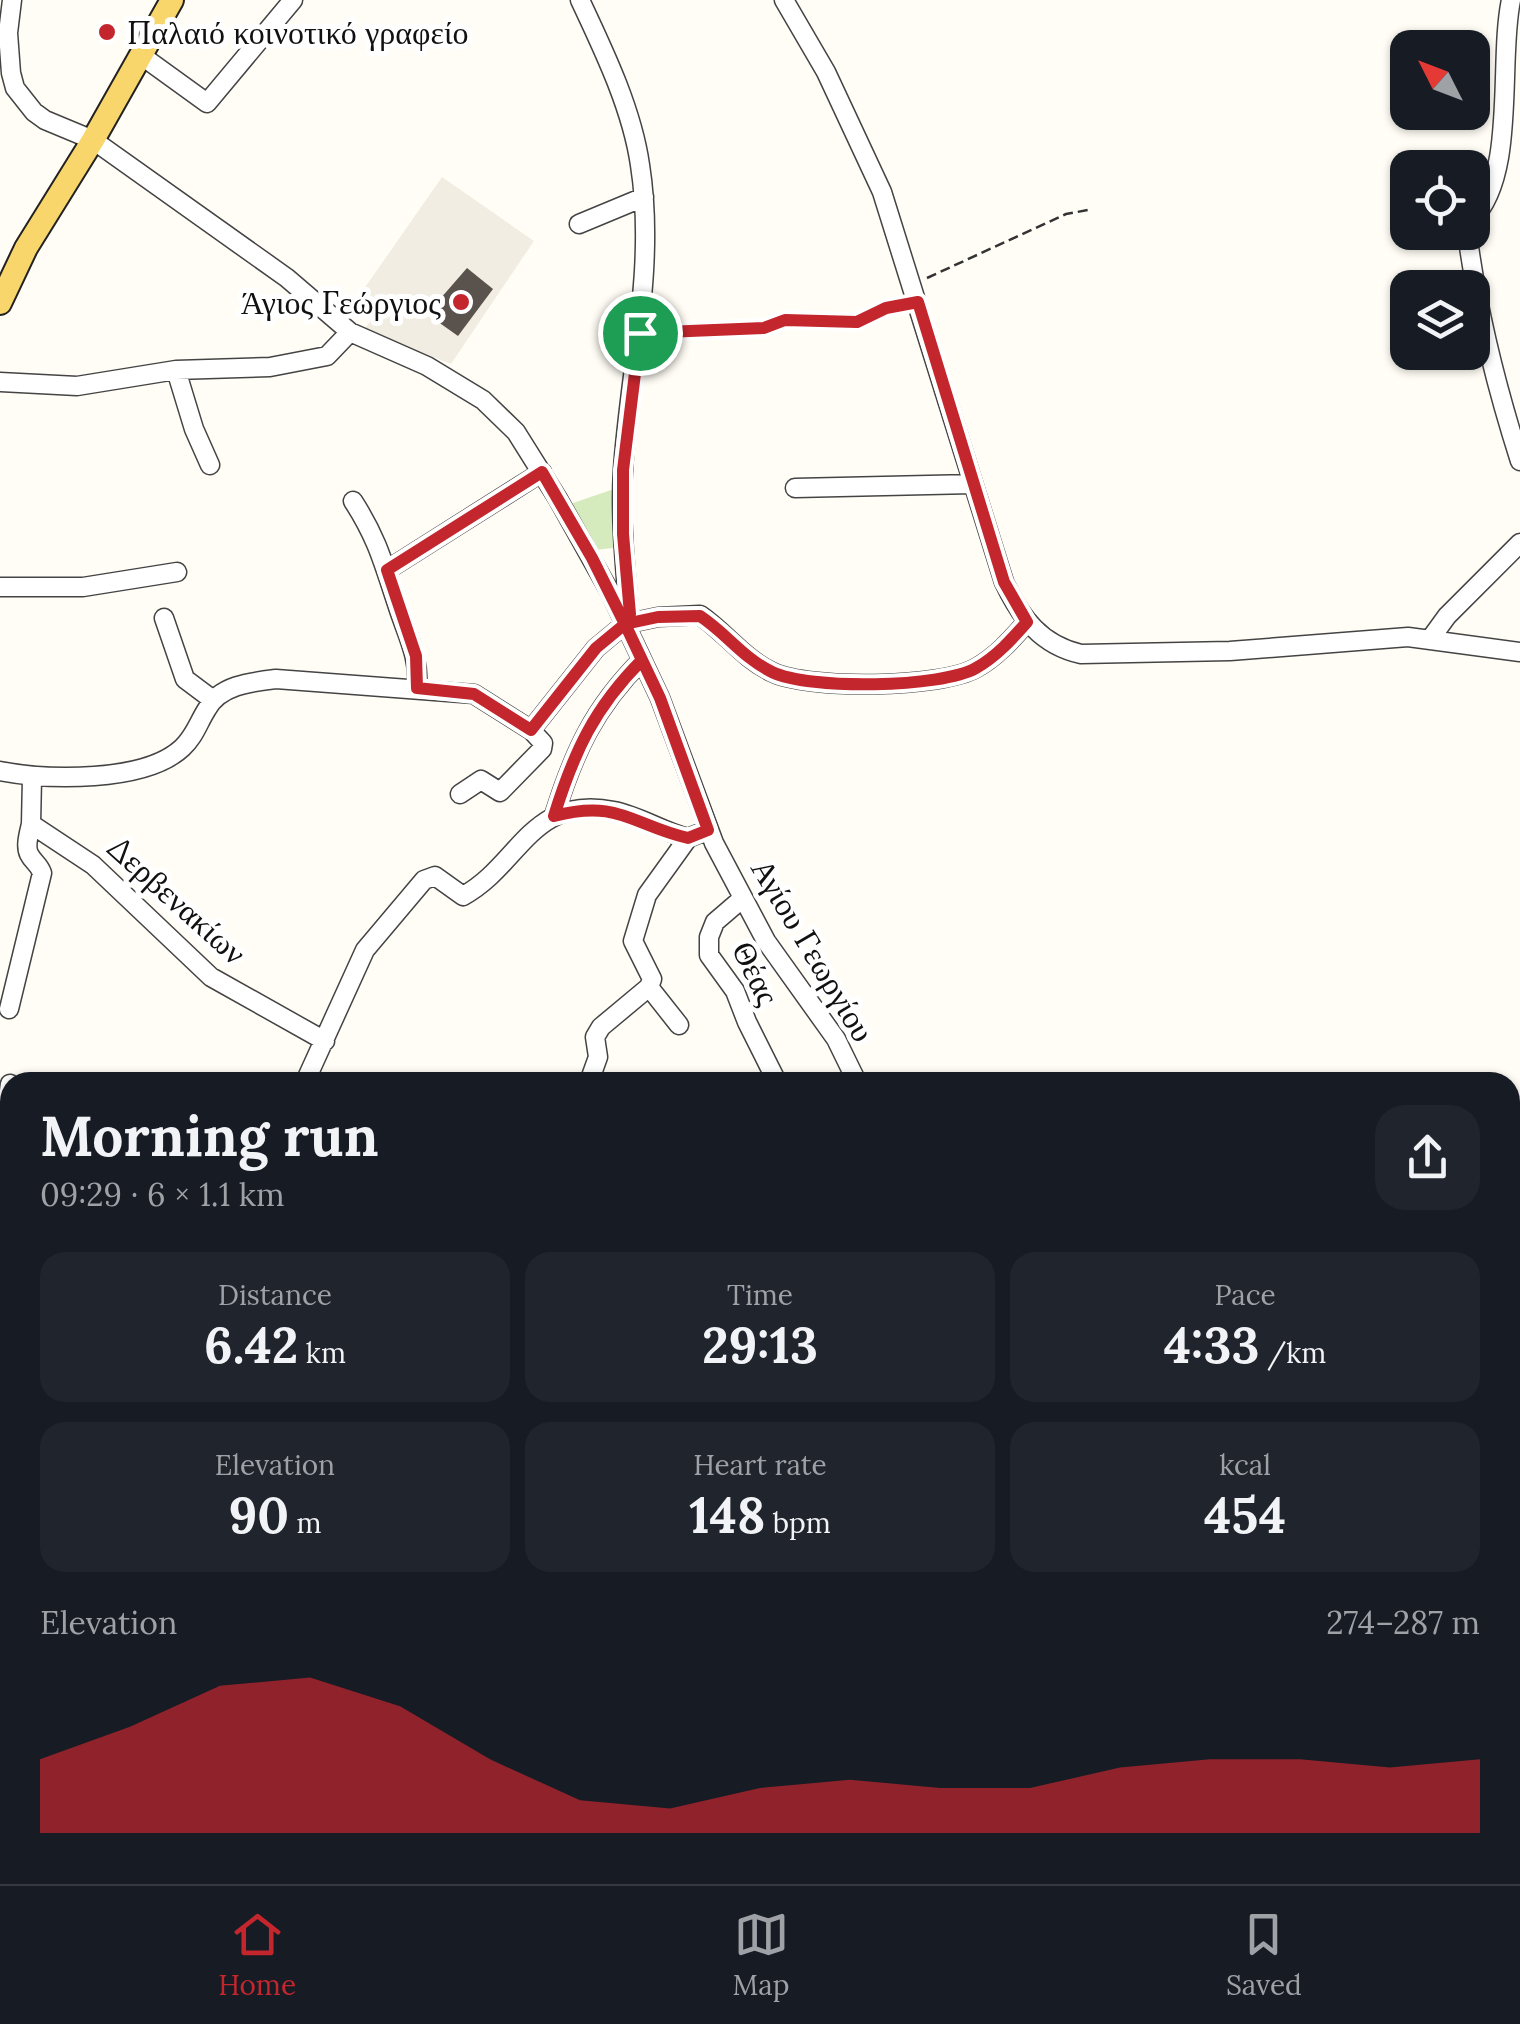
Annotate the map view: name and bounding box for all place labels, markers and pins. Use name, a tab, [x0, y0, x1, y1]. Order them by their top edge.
place label: Παλαιό κοινοτικό γραφείο	[127, 12, 469, 53]
marker: Παλαιό κοινοτικό γραφείο	[96, 21, 118, 43]
place label: Άγιος Γεώργιος	[241, 282, 441, 323]
marker: Άγιος Γεώργιος	[450, 291, 472, 313]
pin	[598, 291, 683, 376]

